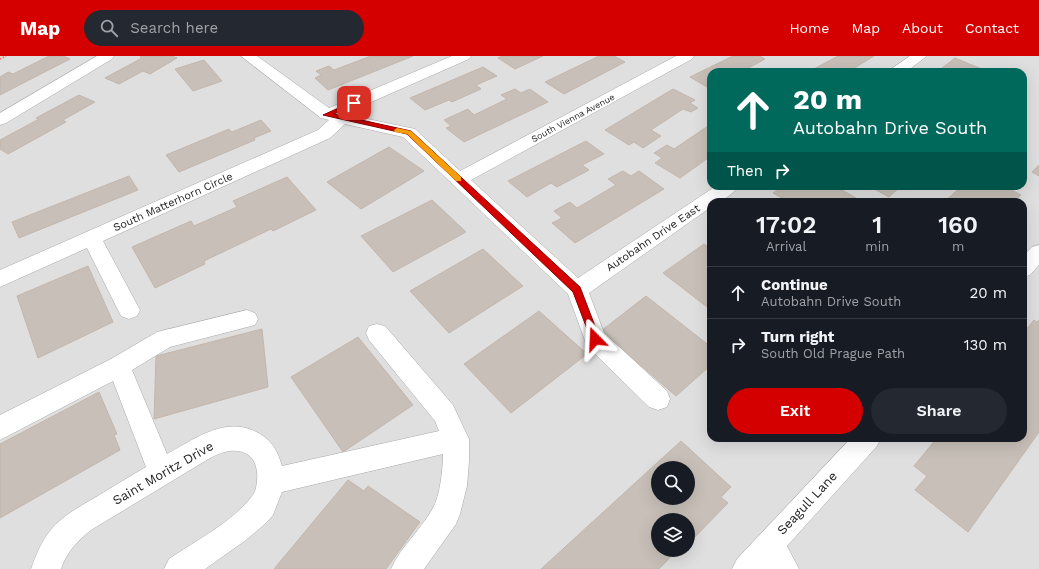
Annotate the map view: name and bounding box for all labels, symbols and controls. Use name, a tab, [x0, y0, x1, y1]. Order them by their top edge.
search box	[84, 10, 364, 46]
text: Map	[20, 17, 60, 40]
icon: search	[98, 17, 120, 39]
text: Search here	[130, 19, 218, 37]
text: Home	[789, 20, 829, 36]
text: Map	[851, 20, 880, 36]
text: About	[902, 20, 943, 36]
text: Contact	[965, 20, 1019, 36]
text: 20 m	[793, 83, 862, 116]
icon: ahead	[727, 84, 779, 136]
pin	[337, 86, 371, 120]
icon: arrive	[343, 92, 365, 114]
street label: South Vienna Avenue	[530, 92, 616, 144]
text: Autobahn Drive South	[793, 117, 987, 138]
icon: right	[771, 160, 793, 182]
text: Then	[727, 162, 763, 180]
street label: South Matterhorn Circle	[111, 170, 235, 234]
street label: Autobahn Drive East	[604, 202, 703, 274]
text: 17:02	[756, 211, 816, 239]
text: 1	[872, 211, 882, 239]
text: 160	[938, 211, 978, 239]
text: Arrival	[766, 239, 806, 254]
text: min	[865, 239, 889, 254]
text: m	[952, 239, 964, 254]
text: Continue	[761, 276, 828, 294]
icon: ahead	[727, 282, 749, 304]
text: 20 m	[970, 284, 1007, 302]
text: Autobahn Drive South	[761, 294, 901, 309]
position arrow	[574, 318, 616, 360]
text: Turn right	[761, 328, 834, 346]
icon: right	[727, 334, 749, 356]
text: 130 m	[964, 336, 1007, 354]
text: South Old Prague Path	[761, 346, 905, 361]
button: Exit	[727, 388, 863, 434]
button: Share	[871, 388, 1007, 434]
street label: Saint Moritz Drive	[110, 438, 216, 508]
map controls	[651, 461, 695, 557]
button: search	[651, 461, 695, 505]
street label: Seagull Lane	[774, 468, 840, 538]
button: layers	[651, 513, 695, 557]

